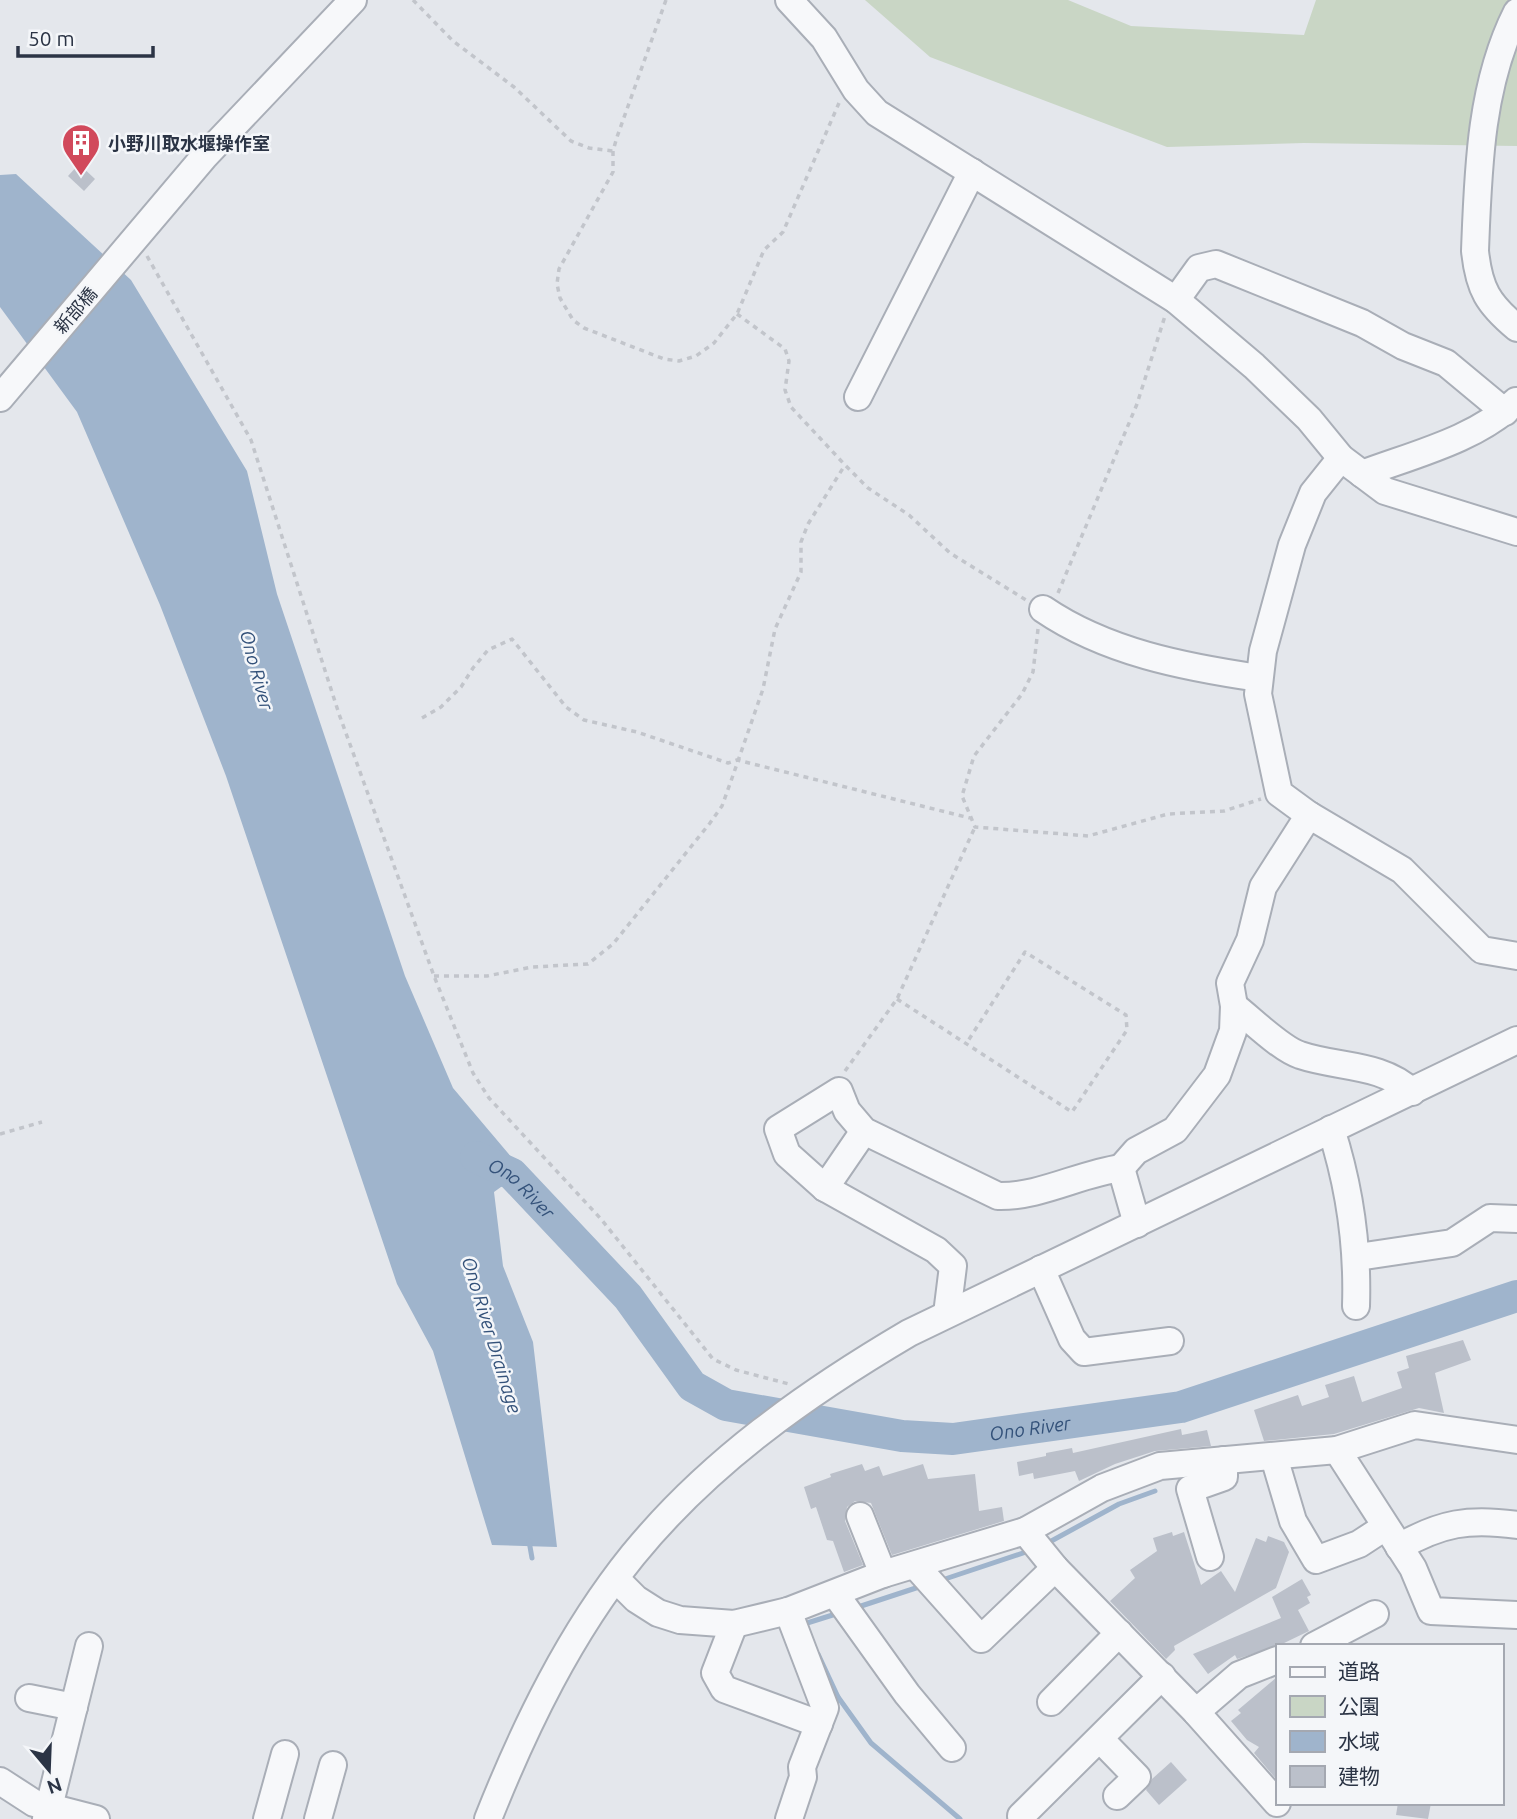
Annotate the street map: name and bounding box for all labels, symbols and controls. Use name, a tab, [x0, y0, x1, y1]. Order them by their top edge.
scale bar	[18, 14, 152, 58]
text: 50 m	[28, 26, 75, 50]
building icon: 小野川取水堰操作室	[60, 122, 102, 177]
place label: 小野川取水堰操作室	[108, 133, 270, 153]
street label: 新部橋	[50, 283, 100, 337]
water label: Ono River	[236, 628, 278, 713]
water label: Ono River	[485, 1153, 560, 1224]
water label: Ono River Drainage	[458, 1254, 526, 1416]
water label: Ono River	[988, 1412, 1073, 1445]
legend	[1276, 1644, 1503, 1805]
text: 道路	[1338, 1659, 1380, 1683]
text: 公園	[1338, 1694, 1380, 1718]
text: 水域	[1338, 1729, 1380, 1753]
north arrow	[14, 1735, 84, 1805]
text: 建物	[1338, 1764, 1380, 1788]
text: N	[44, 1773, 65, 1799]

